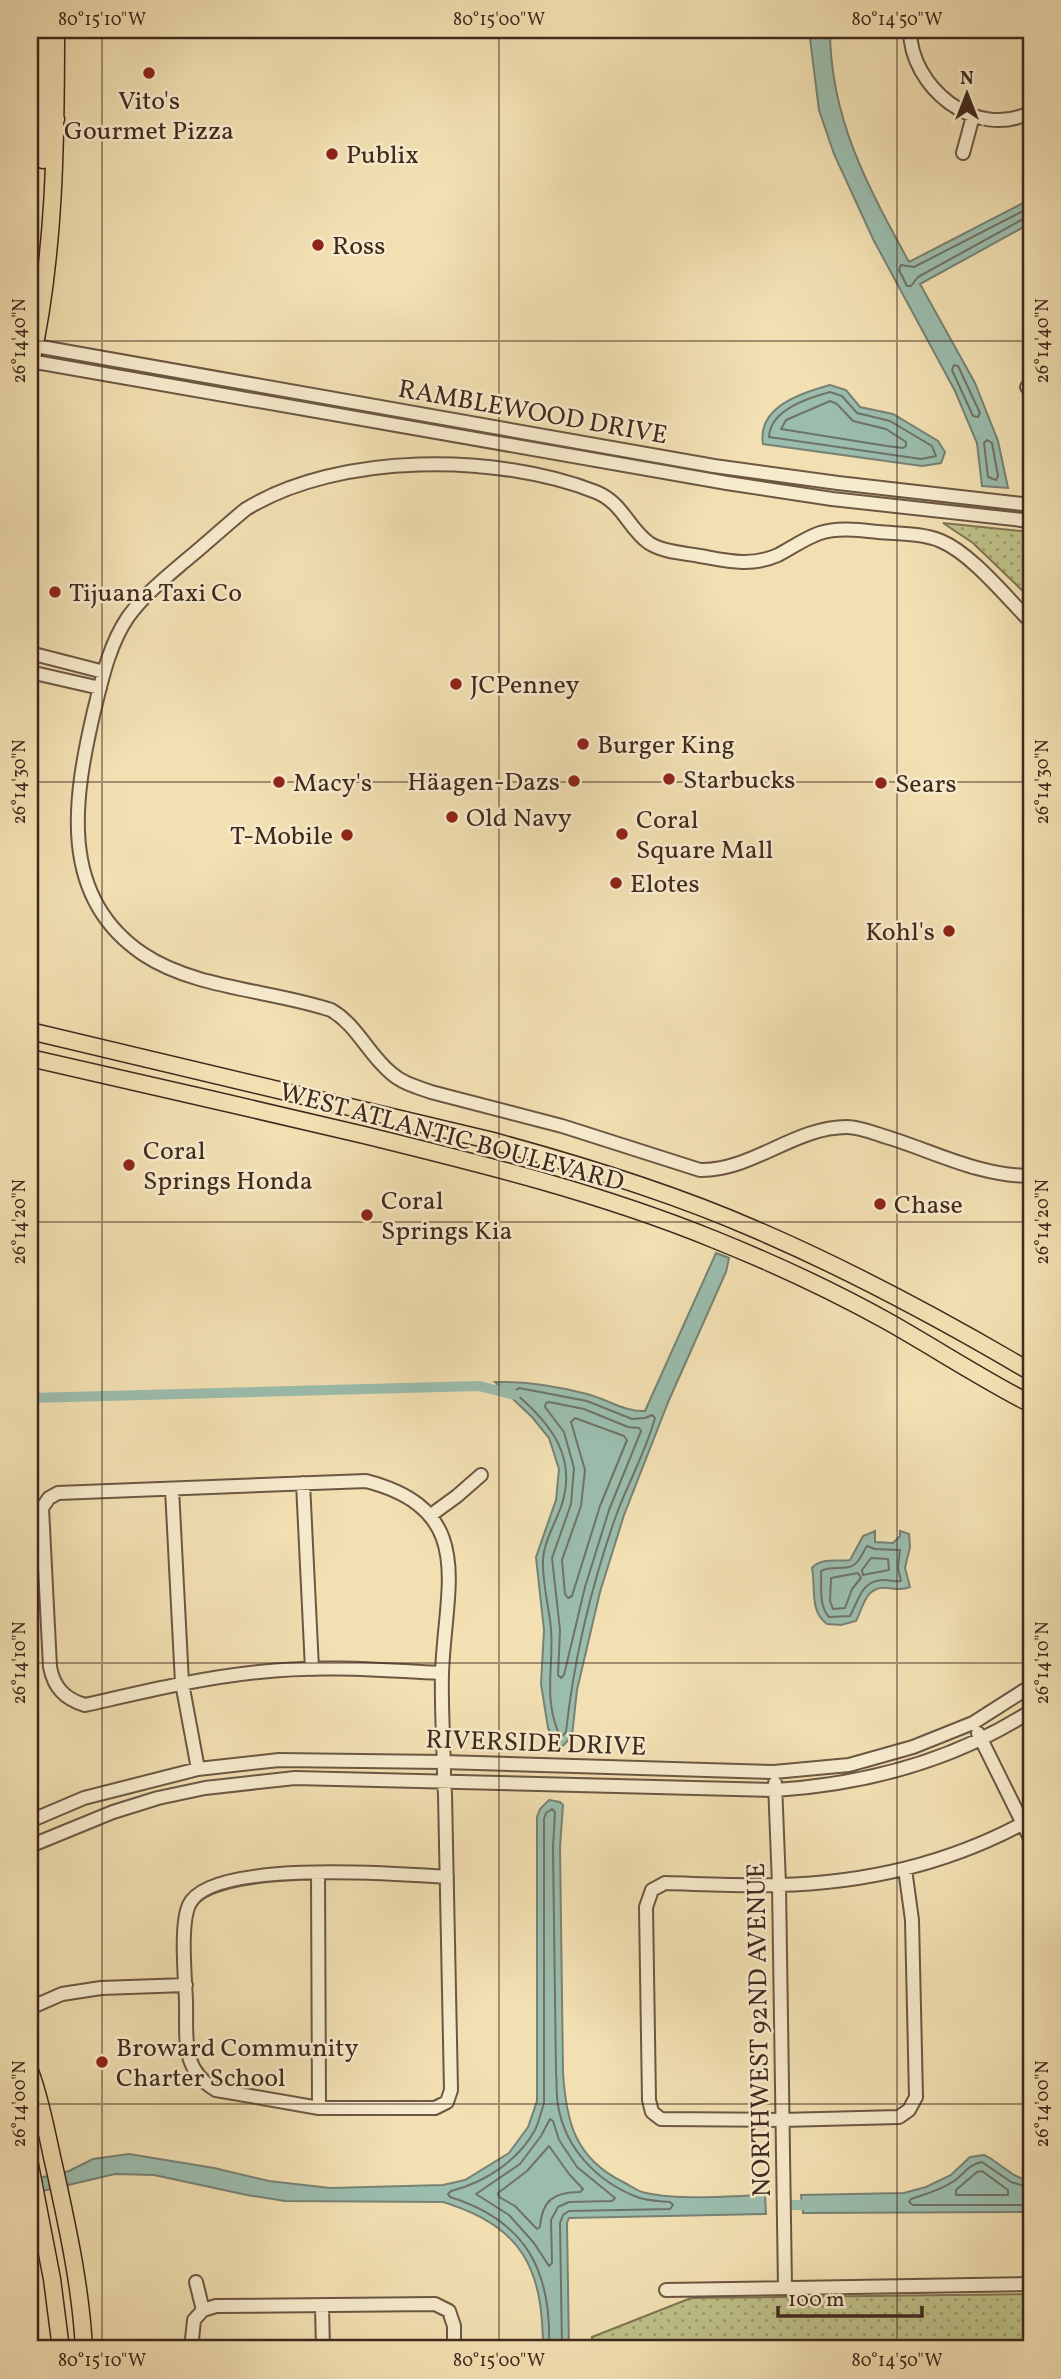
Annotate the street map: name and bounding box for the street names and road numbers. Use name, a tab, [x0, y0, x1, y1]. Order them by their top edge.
street label: RAMBLEWOOD DRIVE	[395, 372, 670, 454]
street label: WEST ATLANTIC BOULEVARD	[275, 1075, 628, 1201]
street label: RIVERSIDE DRIVE	[425, 1722, 647, 1766]
street label: NORTHWEST 92ND AVENUE	[739, 1863, 781, 2197]

